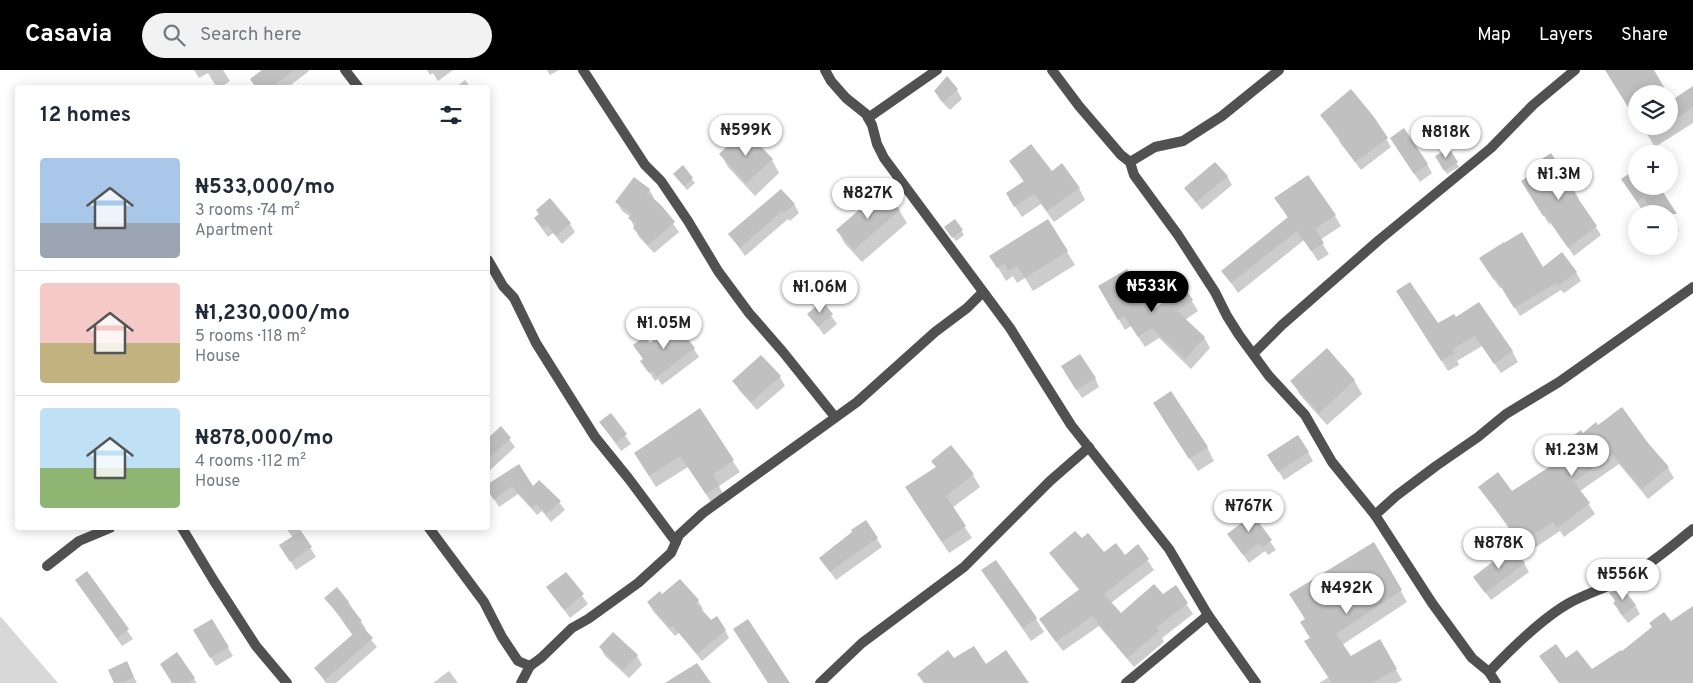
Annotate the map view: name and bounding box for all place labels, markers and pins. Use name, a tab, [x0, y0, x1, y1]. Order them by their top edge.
pin: ₦599K	[711, 114, 781, 157]
pin: ₦818K	[1411, 116, 1481, 159]
pin: ₦1.3M	[1524, 158, 1594, 201]
pin: ₦827K	[833, 178, 903, 220]
pin: ₦533K	[1117, 270, 1187, 313]
pin: ₦1.06M	[779, 272, 861, 314]
pin: ₦1.05M	[623, 308, 705, 350]
pin: ₦1.23M	[1531, 434, 1613, 477]
pin: ₦767K	[1214, 490, 1284, 533]
pin: ₦878K	[1464, 528, 1534, 570]
pin: ₦556K	[1588, 558, 1658, 601]
pin: ₦492K	[1312, 572, 1382, 615]

